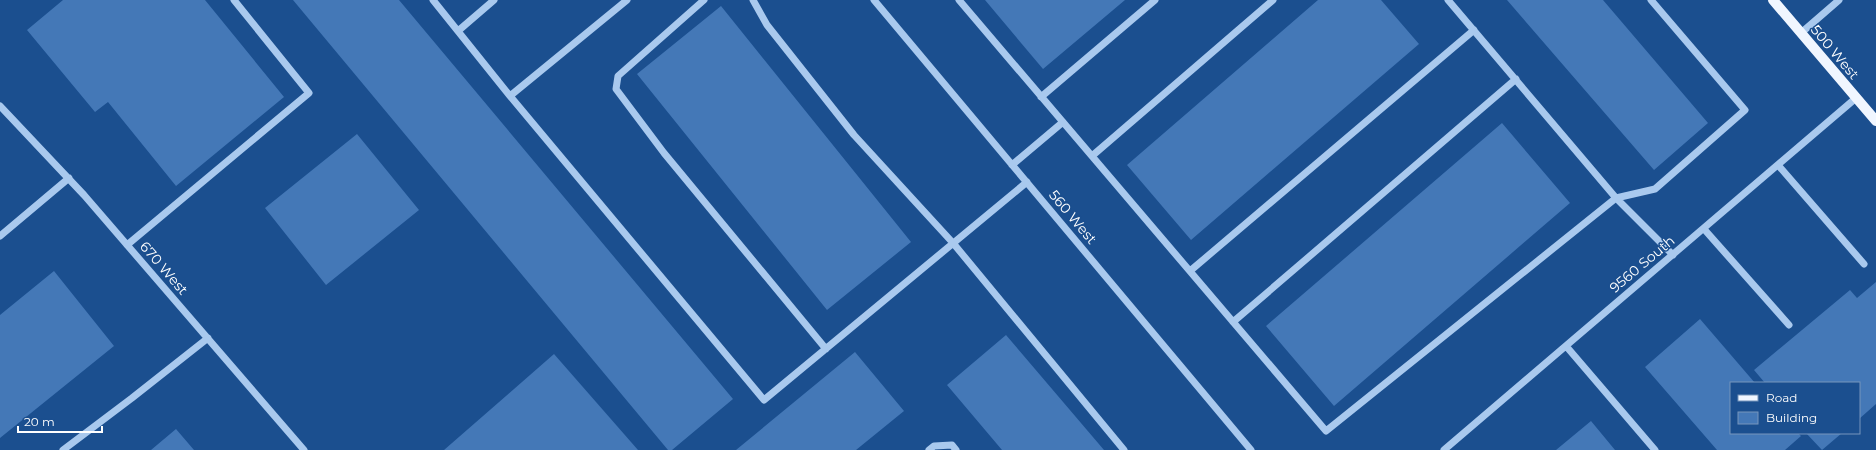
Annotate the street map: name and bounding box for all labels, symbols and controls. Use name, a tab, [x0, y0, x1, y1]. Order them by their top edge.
street label: 500 West	[1807, 21, 1863, 83]
street label: 560 West	[1045, 186, 1101, 248]
street label: 9560 South	[1606, 231, 1678, 297]
street label: 670 West	[136, 238, 192, 299]
legend	[1730, 382, 1860, 434]
text: Road	[1766, 390, 1797, 405]
scale bar	[18, 408, 102, 434]
text: Building	[1766, 410, 1817, 425]
text: 20 m	[24, 414, 55, 429]

